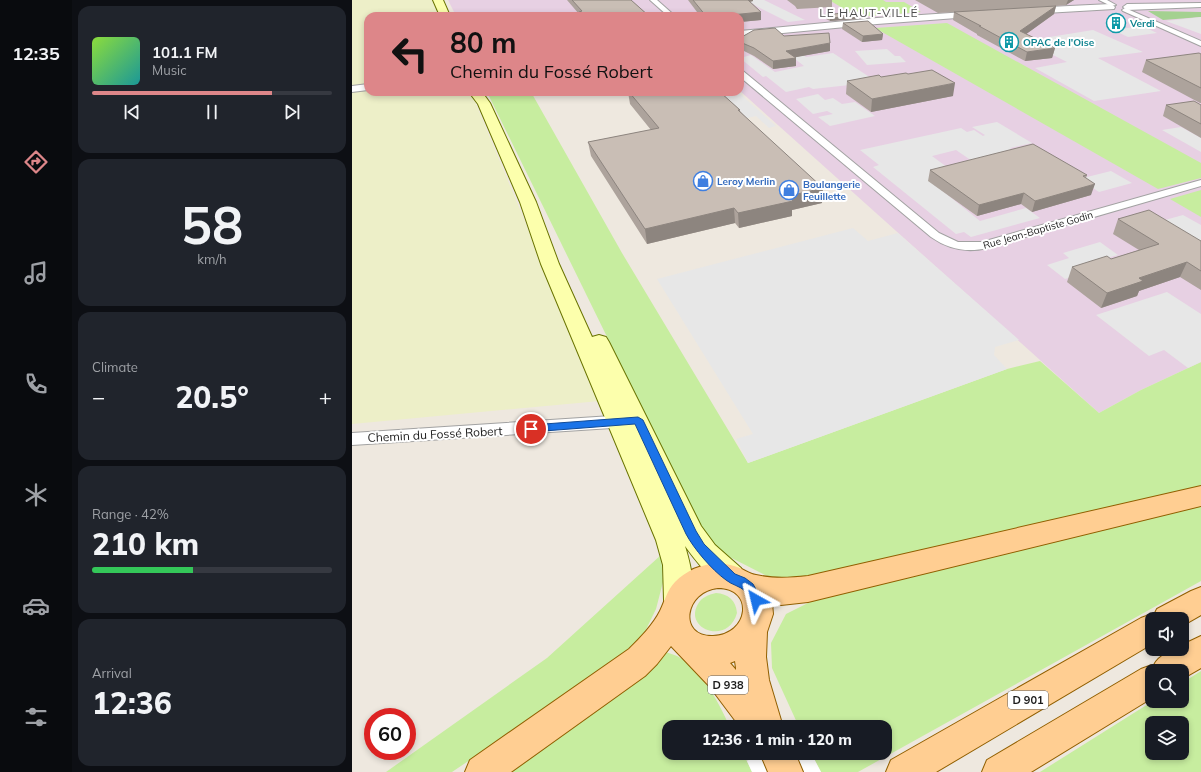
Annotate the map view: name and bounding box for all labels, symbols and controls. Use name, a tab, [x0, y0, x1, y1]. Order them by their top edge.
district label: LE HAUT-VILLÉ	[819, 5, 919, 20]
building icon: Verdi	[1105, 12, 1127, 34]
place label: Verdi	[1129, 17, 1155, 30]
text: 80 m	[450, 25, 516, 60]
icon: left	[384, 28, 436, 80]
building icon: OPAC de l'Oise	[998, 31, 1020, 53]
place label: OPAC de l'Oise	[1023, 36, 1095, 49]
text: 12:35	[12, 42, 60, 65]
text: 101.1 FM	[152, 43, 217, 62]
text: Chemin du Fossé Robert	[450, 60, 653, 83]
text: Music	[152, 62, 187, 78]
icon: previous	[121, 101, 143, 123]
icon: pause	[201, 101, 223, 123]
icon: next	[281, 101, 303, 123]
icon: directions	[22, 148, 50, 176]
shop icon: Leroy Merlin	[692, 170, 714, 192]
place label: Leroy Merlin	[717, 175, 775, 188]
place label: Boulangerie Feuillette	[803, 178, 861, 203]
shop icon: Boulangerie Feuillette	[778, 179, 800, 201]
text: 58	[181, 192, 243, 257]
street label: Rue Jean-Baptiste Godin	[981, 208, 1095, 252]
text: km/h	[197, 251, 227, 267]
icon: music	[22, 259, 50, 287]
text: Climate	[92, 359, 138, 375]
icon: phone	[22, 370, 50, 398]
text: 20.5°	[175, 378, 249, 416]
text: −	[92, 383, 105, 411]
text: +	[319, 383, 332, 411]
pin	[514, 412, 548, 446]
icon: arrive	[520, 418, 542, 440]
street label: Chemin du Fossé Robert	[367, 423, 503, 445]
icon: climate	[22, 481, 50, 509]
text: Range · 42%	[92, 506, 169, 522]
text: 210 km	[92, 525, 199, 563]
position arrow	[735, 579, 777, 621]
icon: car	[22, 592, 50, 620]
map controls	[1145, 612, 1189, 760]
button: sound	[1145, 612, 1189, 656]
button: search	[1145, 664, 1189, 708]
text: Arrival	[92, 665, 132, 681]
road number: D 938	[708, 676, 748, 694]
text: 12:36	[92, 684, 172, 722]
road number: D 901	[1008, 691, 1048, 709]
icon: filters	[22, 703, 50, 731]
speed limit sign: 60	[364, 708, 416, 760]
button: layers	[1145, 716, 1189, 760]
text: 12:36 · 1 min · 120 m	[702, 730, 852, 749]

